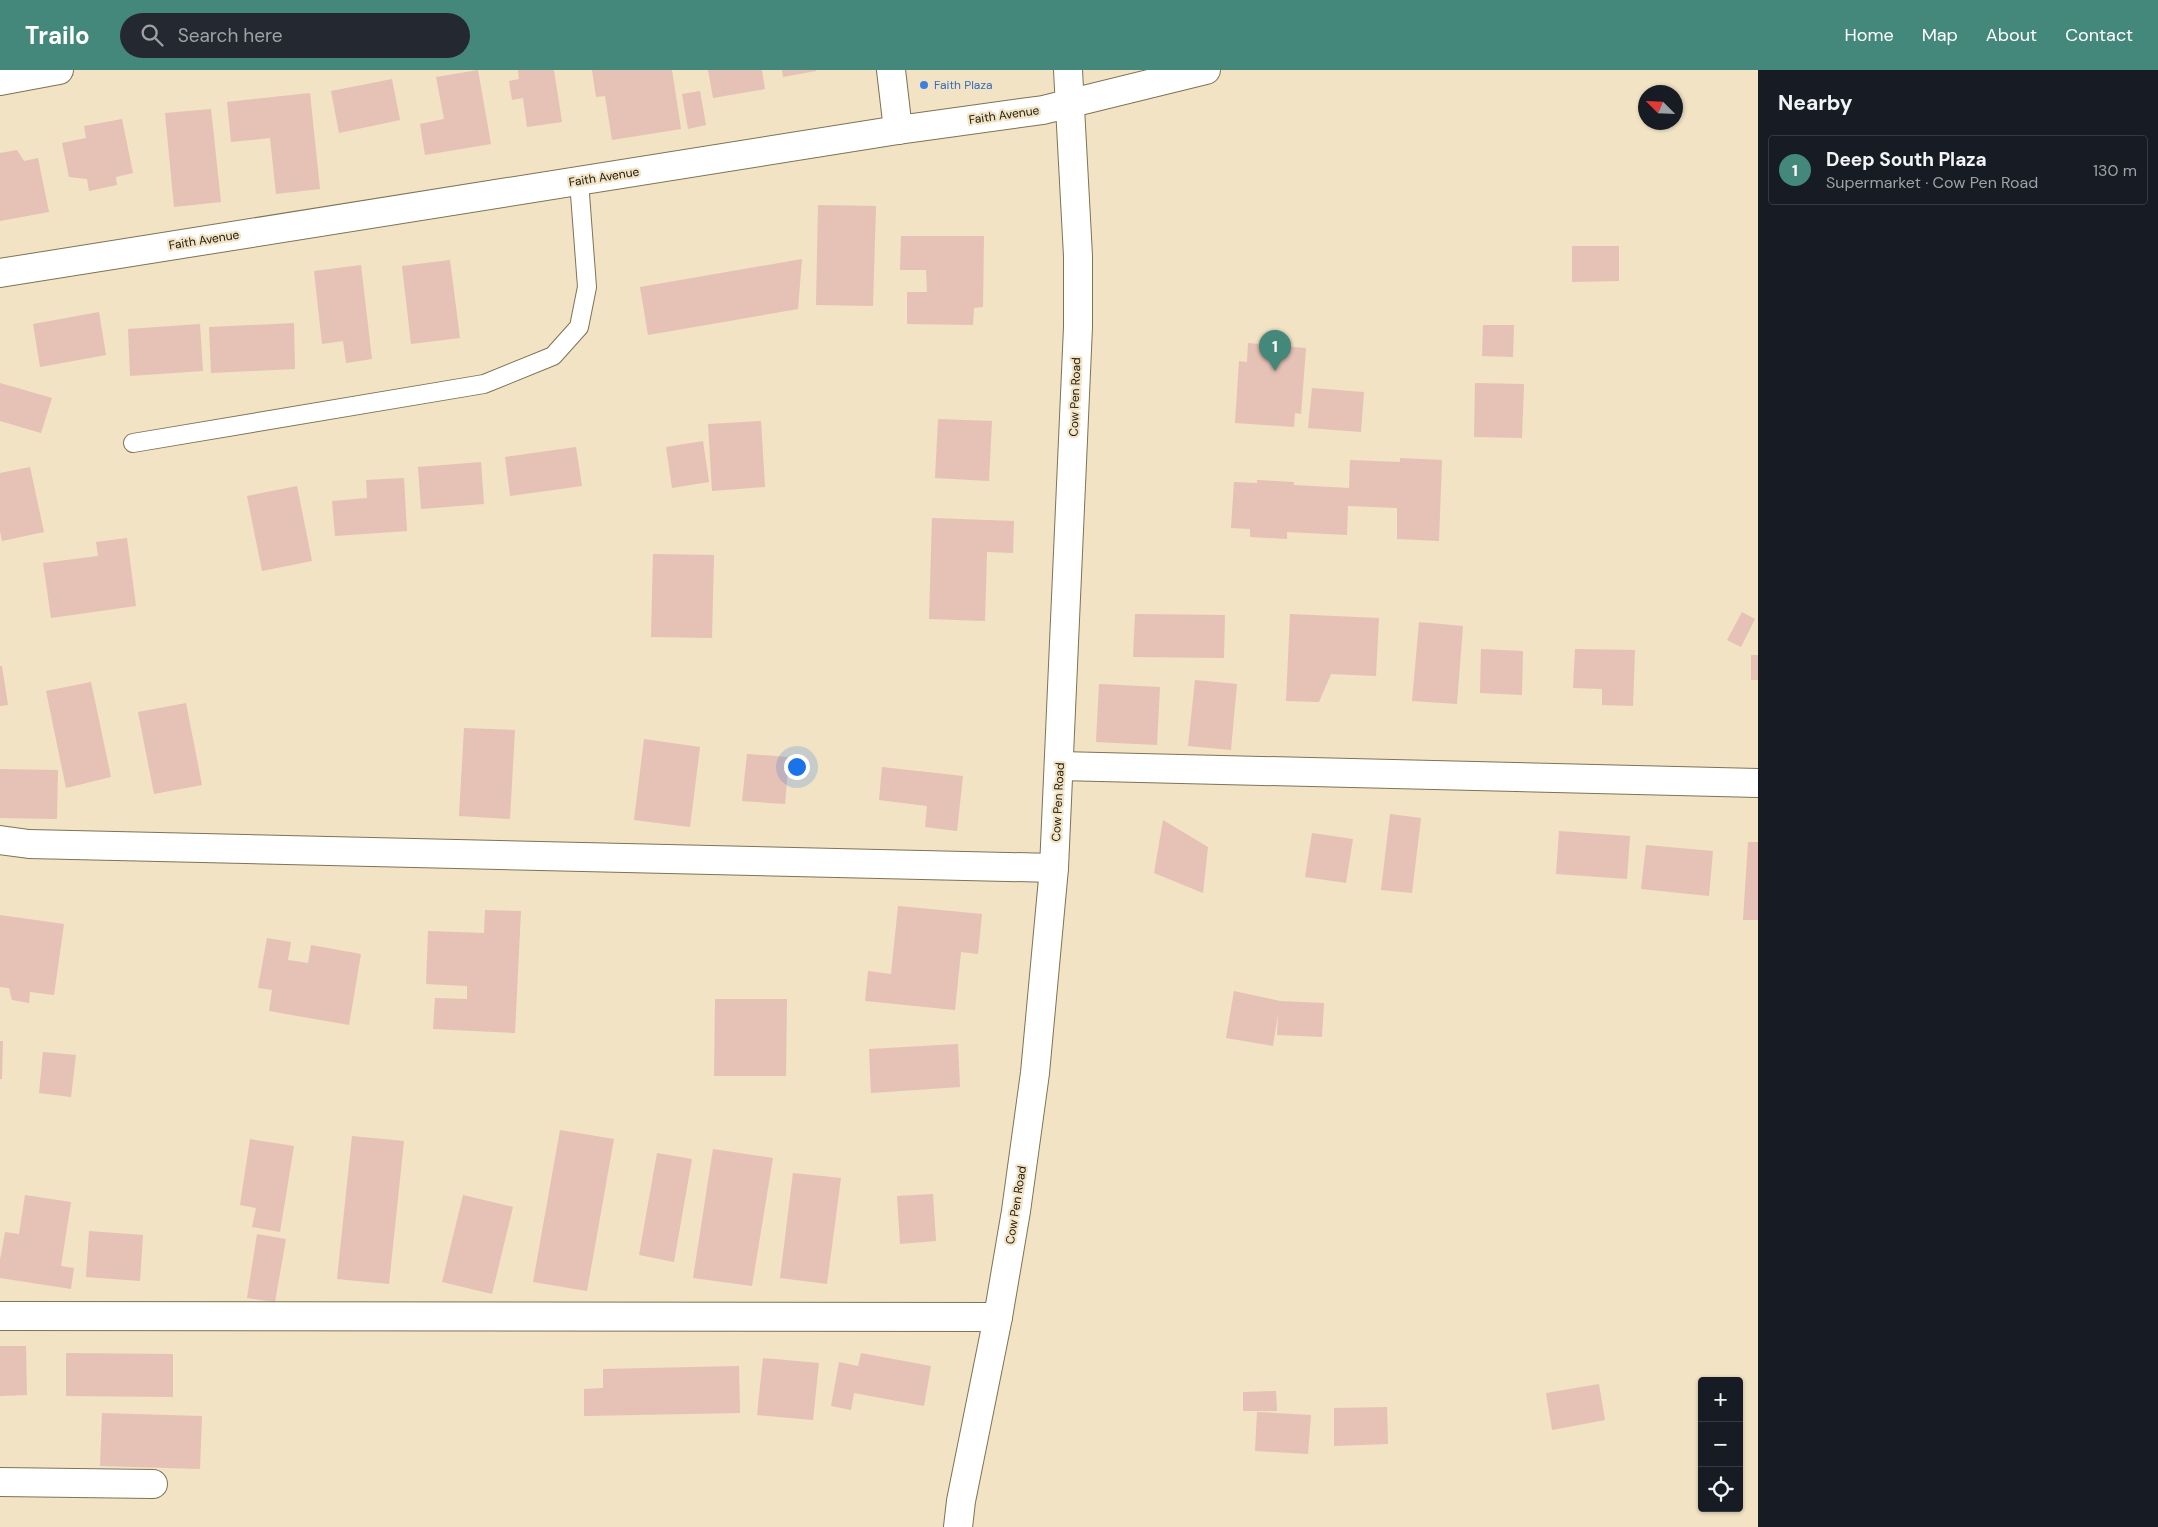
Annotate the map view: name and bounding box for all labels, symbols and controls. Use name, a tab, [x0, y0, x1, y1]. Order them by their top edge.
search box	[120, 13, 470, 58]
text: Trailo	[25, 20, 90, 51]
icon: search	[138, 21, 166, 49]
text: Search here	[178, 23, 283, 48]
text: Home	[1844, 23, 1894, 47]
text: Map	[1922, 23, 1958, 47]
text: About	[1986, 23, 2037, 47]
text: Contact	[2065, 23, 2133, 47]
place label: Faith Plaza	[934, 77, 992, 93]
marker: Faith Plaza	[918, 79, 930, 91]
north arrow	[1638, 85, 1683, 130]
text: Nearby	[1778, 89, 1852, 117]
street label: Faith Avenue	[968, 102, 1040, 128]
text: Deep South Plaza	[1826, 147, 1987, 172]
text: 1	[1792, 160, 1798, 181]
text: 130 m	[2093, 160, 2137, 181]
street label: Faith Avenue	[568, 164, 640, 190]
text: Supermarket · Cow Pen Road	[1826, 172, 2038, 193]
street label: Faith Avenue	[168, 227, 240, 253]
pin: 1	[1259, 330, 1291, 371]
street label: Cow Pen Road	[1066, 357, 1084, 437]
your location	[784, 754, 810, 780]
street label: Cow Pen Road	[1048, 762, 1068, 842]
street label: Cow Pen Road	[1002, 1165, 1030, 1245]
map controls	[1698, 1377, 1743, 1512]
button: +	[1698, 1377, 1743, 1422]
button: −	[1698, 1422, 1743, 1467]
button: locate	[1698, 1467, 1743, 1512]

